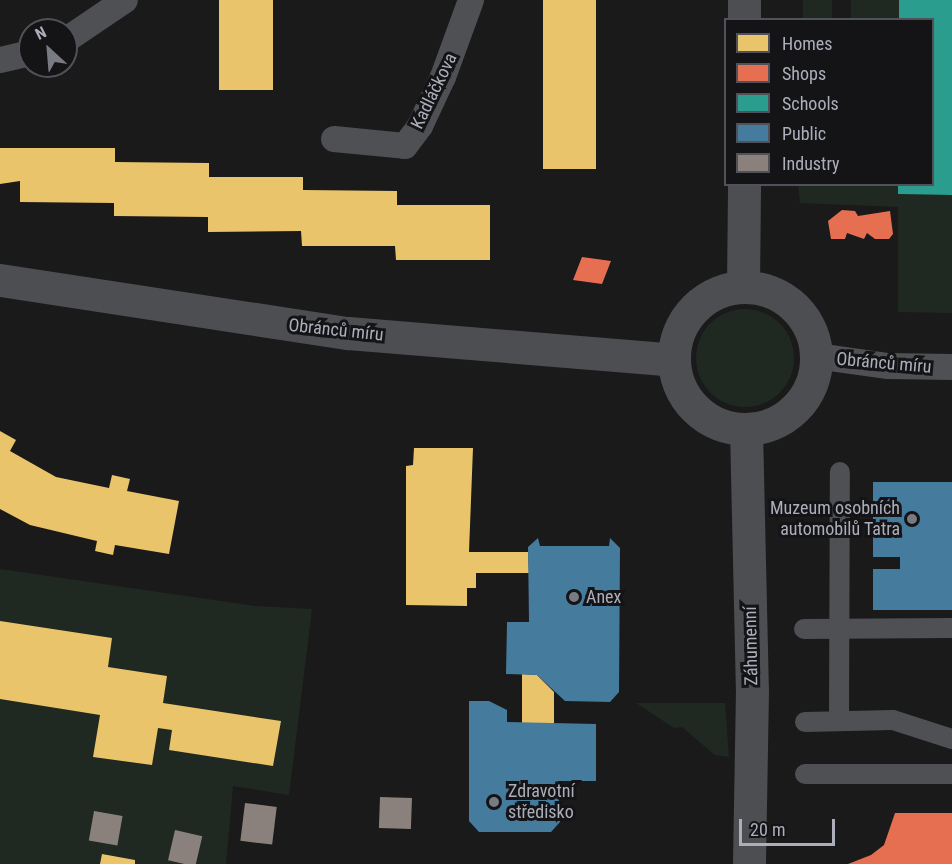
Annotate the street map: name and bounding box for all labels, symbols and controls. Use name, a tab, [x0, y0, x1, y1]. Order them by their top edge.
north arrow	[18, 18, 78, 78]
legend	[724, 18, 934, 186]
text: N	[32, 22, 49, 44]
text: Homes	[782, 33, 832, 54]
street label: Kadláčkova	[406, 50, 462, 132]
text: Shops	[782, 63, 826, 84]
text: Schools	[782, 93, 839, 114]
text: Public	[782, 123, 826, 144]
text: Industry	[782, 153, 840, 174]
street label: Obránců míru	[287, 314, 385, 346]
street label: Obránců míru	[836, 348, 932, 378]
place label: Muzeum osobních automobilů Tatra	[770, 498, 900, 540]
marker: Muzeum osobních automobilů Tatra	[905, 512, 919, 526]
place label: Anex	[586, 586, 621, 608]
marker: Anex	[567, 590, 581, 604]
street label: Záhumenní	[740, 606, 762, 686]
place label: Zdravotní středisko	[508, 781, 575, 824]
marker: Zdravotní středisko	[485, 793, 503, 811]
scale bar	[742, 807, 838, 845]
text: 20 m	[750, 819, 785, 840]

